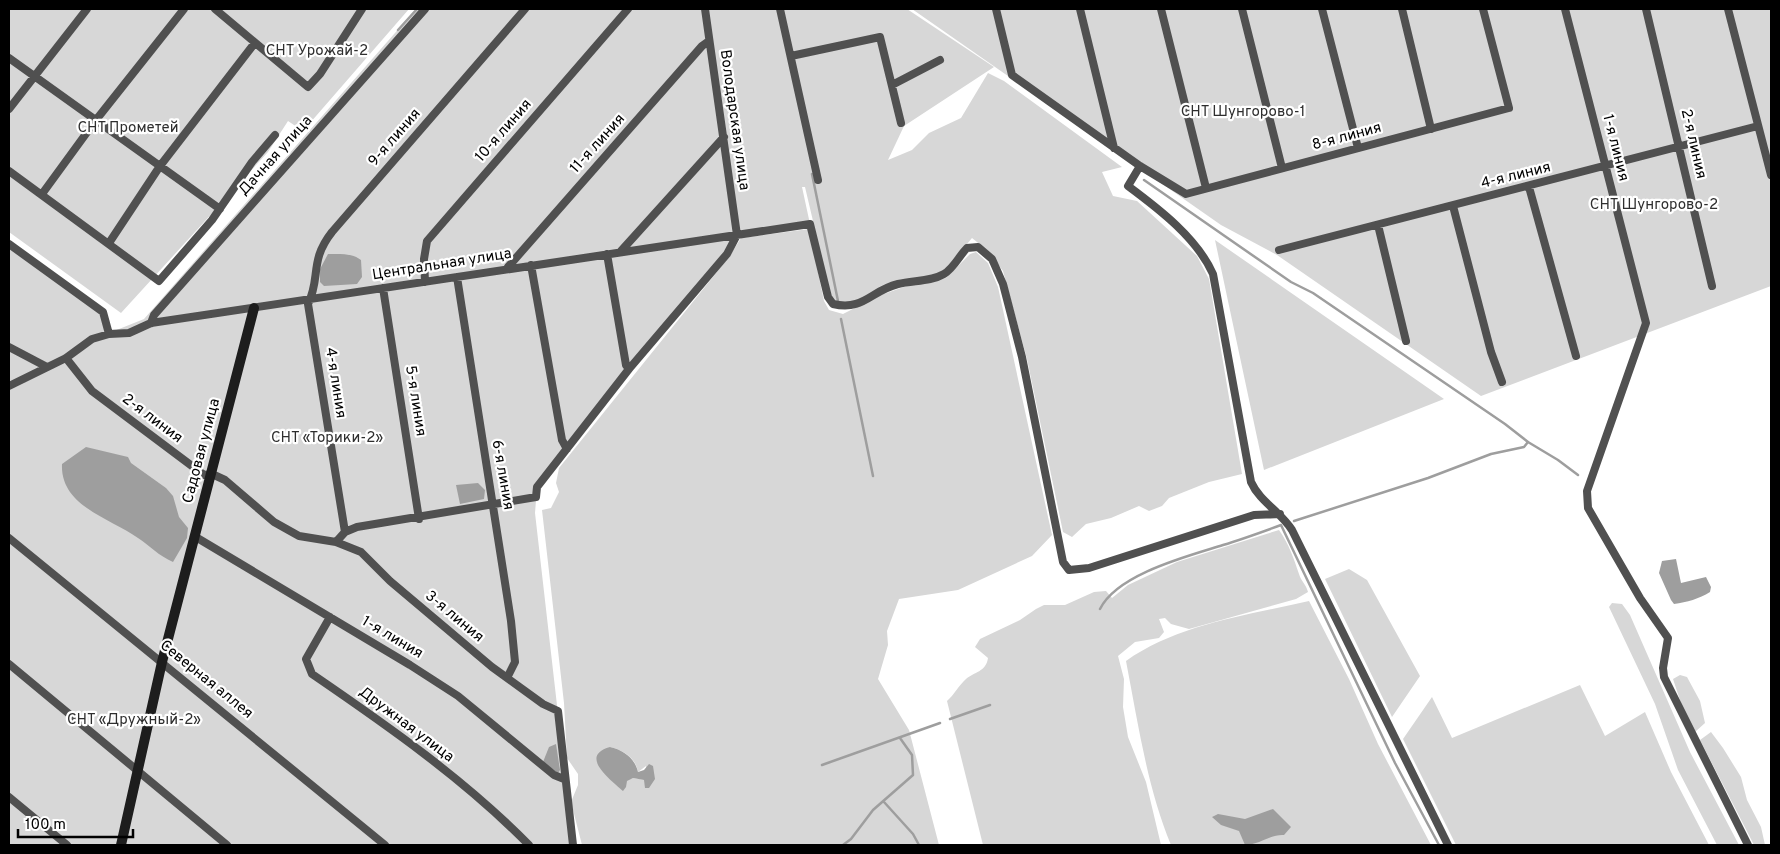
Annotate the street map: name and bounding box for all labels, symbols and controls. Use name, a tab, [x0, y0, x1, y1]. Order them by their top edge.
park label: СНТ Урожай-2	[266, 42, 368, 61]
street label: Володарская улица	[715, 48, 753, 192]
street label: 10-я линия	[472, 96, 536, 166]
park label: СНТ Шунгорово-1	[1181, 103, 1305, 122]
street label: 9-я линия	[365, 105, 425, 171]
street label: 2-я линия	[1676, 107, 1710, 181]
street label: 11-я линия	[566, 110, 630, 178]
street label: Дачная улица	[235, 112, 317, 200]
street label: 1-я линия	[1598, 113, 1632, 183]
park label: СНТ Прометей	[77, 119, 179, 138]
street label: 8-я линия	[1310, 119, 1384, 155]
street label: 4-я линия	[1479, 158, 1553, 194]
park label: СНТ Шунгорово-2	[1590, 196, 1718, 215]
street label: Центральная улица	[371, 245, 513, 285]
street label: 4-я линия	[320, 346, 350, 420]
street label: 5-я линия	[400, 364, 430, 438]
street label: 2-я линия	[118, 390, 186, 448]
street label: Садовая улица	[179, 397, 225, 505]
park label: СНТ «Торики-2»	[271, 429, 383, 448]
street label: 6-я линия	[486, 438, 518, 512]
street label: 3-я линия	[421, 587, 487, 647]
street label: 1-я линия	[358, 612, 426, 664]
street label: Северная аллея	[155, 636, 257, 724]
street label: Дружная улица	[355, 683, 457, 767]
park label: СНТ «Дружный-2»	[67, 711, 201, 730]
scale bar	[18, 806, 132, 838]
text: 100 m	[25, 816, 66, 835]

